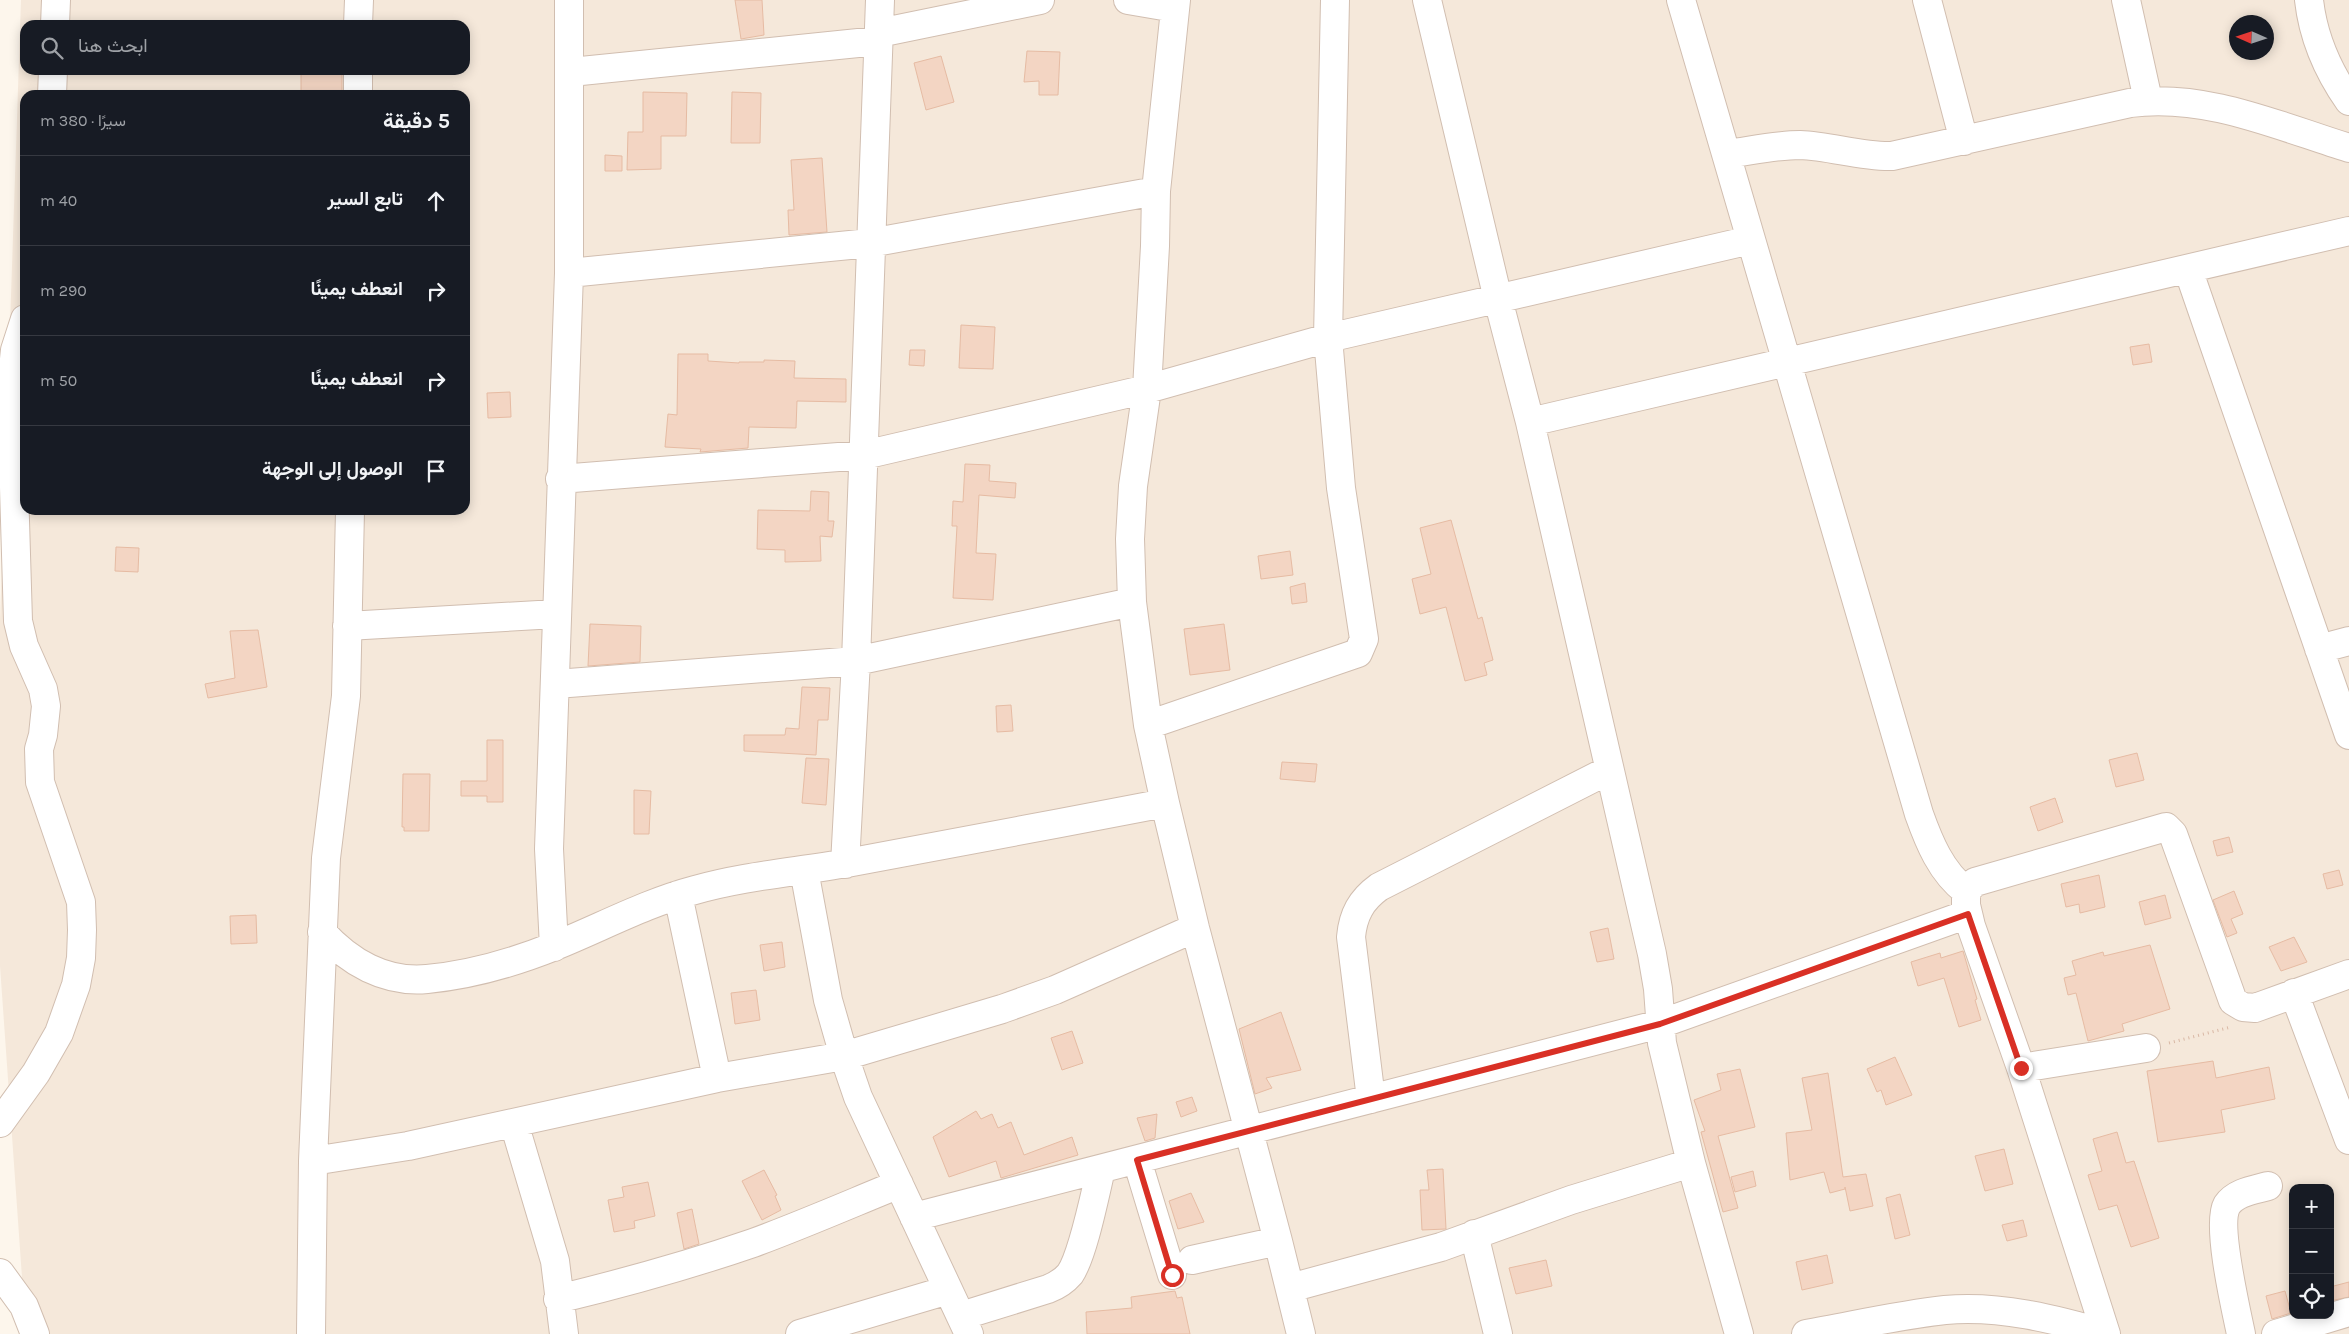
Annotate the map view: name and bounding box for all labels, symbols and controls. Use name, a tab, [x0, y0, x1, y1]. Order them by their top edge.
north arrow	[2229, 15, 2274, 60]
search box	[20, 20, 470, 75]
icon: search	[38, 34, 66, 62]
text: ابحث هنا	[78, 35, 148, 57]
text: 5 دقيقة	[383, 109, 450, 133]
text: سيرًا · 380 m	[40, 111, 126, 130]
icon: ahead	[422, 187, 450, 215]
text: تابع السير	[327, 188, 403, 210]
text: 40 m	[40, 191, 77, 210]
icon: right	[422, 277, 450, 305]
text: انعطف يمينًا	[311, 278, 403, 300]
text: 290 m	[40, 281, 87, 300]
icon: right	[422, 367, 450, 395]
text: انعطف يمينًا	[311, 368, 403, 390]
text: 50 m	[40, 371, 77, 390]
icon: arrive	[422, 457, 450, 485]
text: الوصول إلى الوجهة	[262, 458, 403, 480]
route end	[2010, 1057, 2033, 1080]
map controls	[2289, 1184, 2334, 1319]
button: +	[2289, 1184, 2334, 1229]
button: −	[2289, 1229, 2334, 1274]
route start	[1161, 1264, 1184, 1287]
button: locate	[2289, 1274, 2334, 1319]

